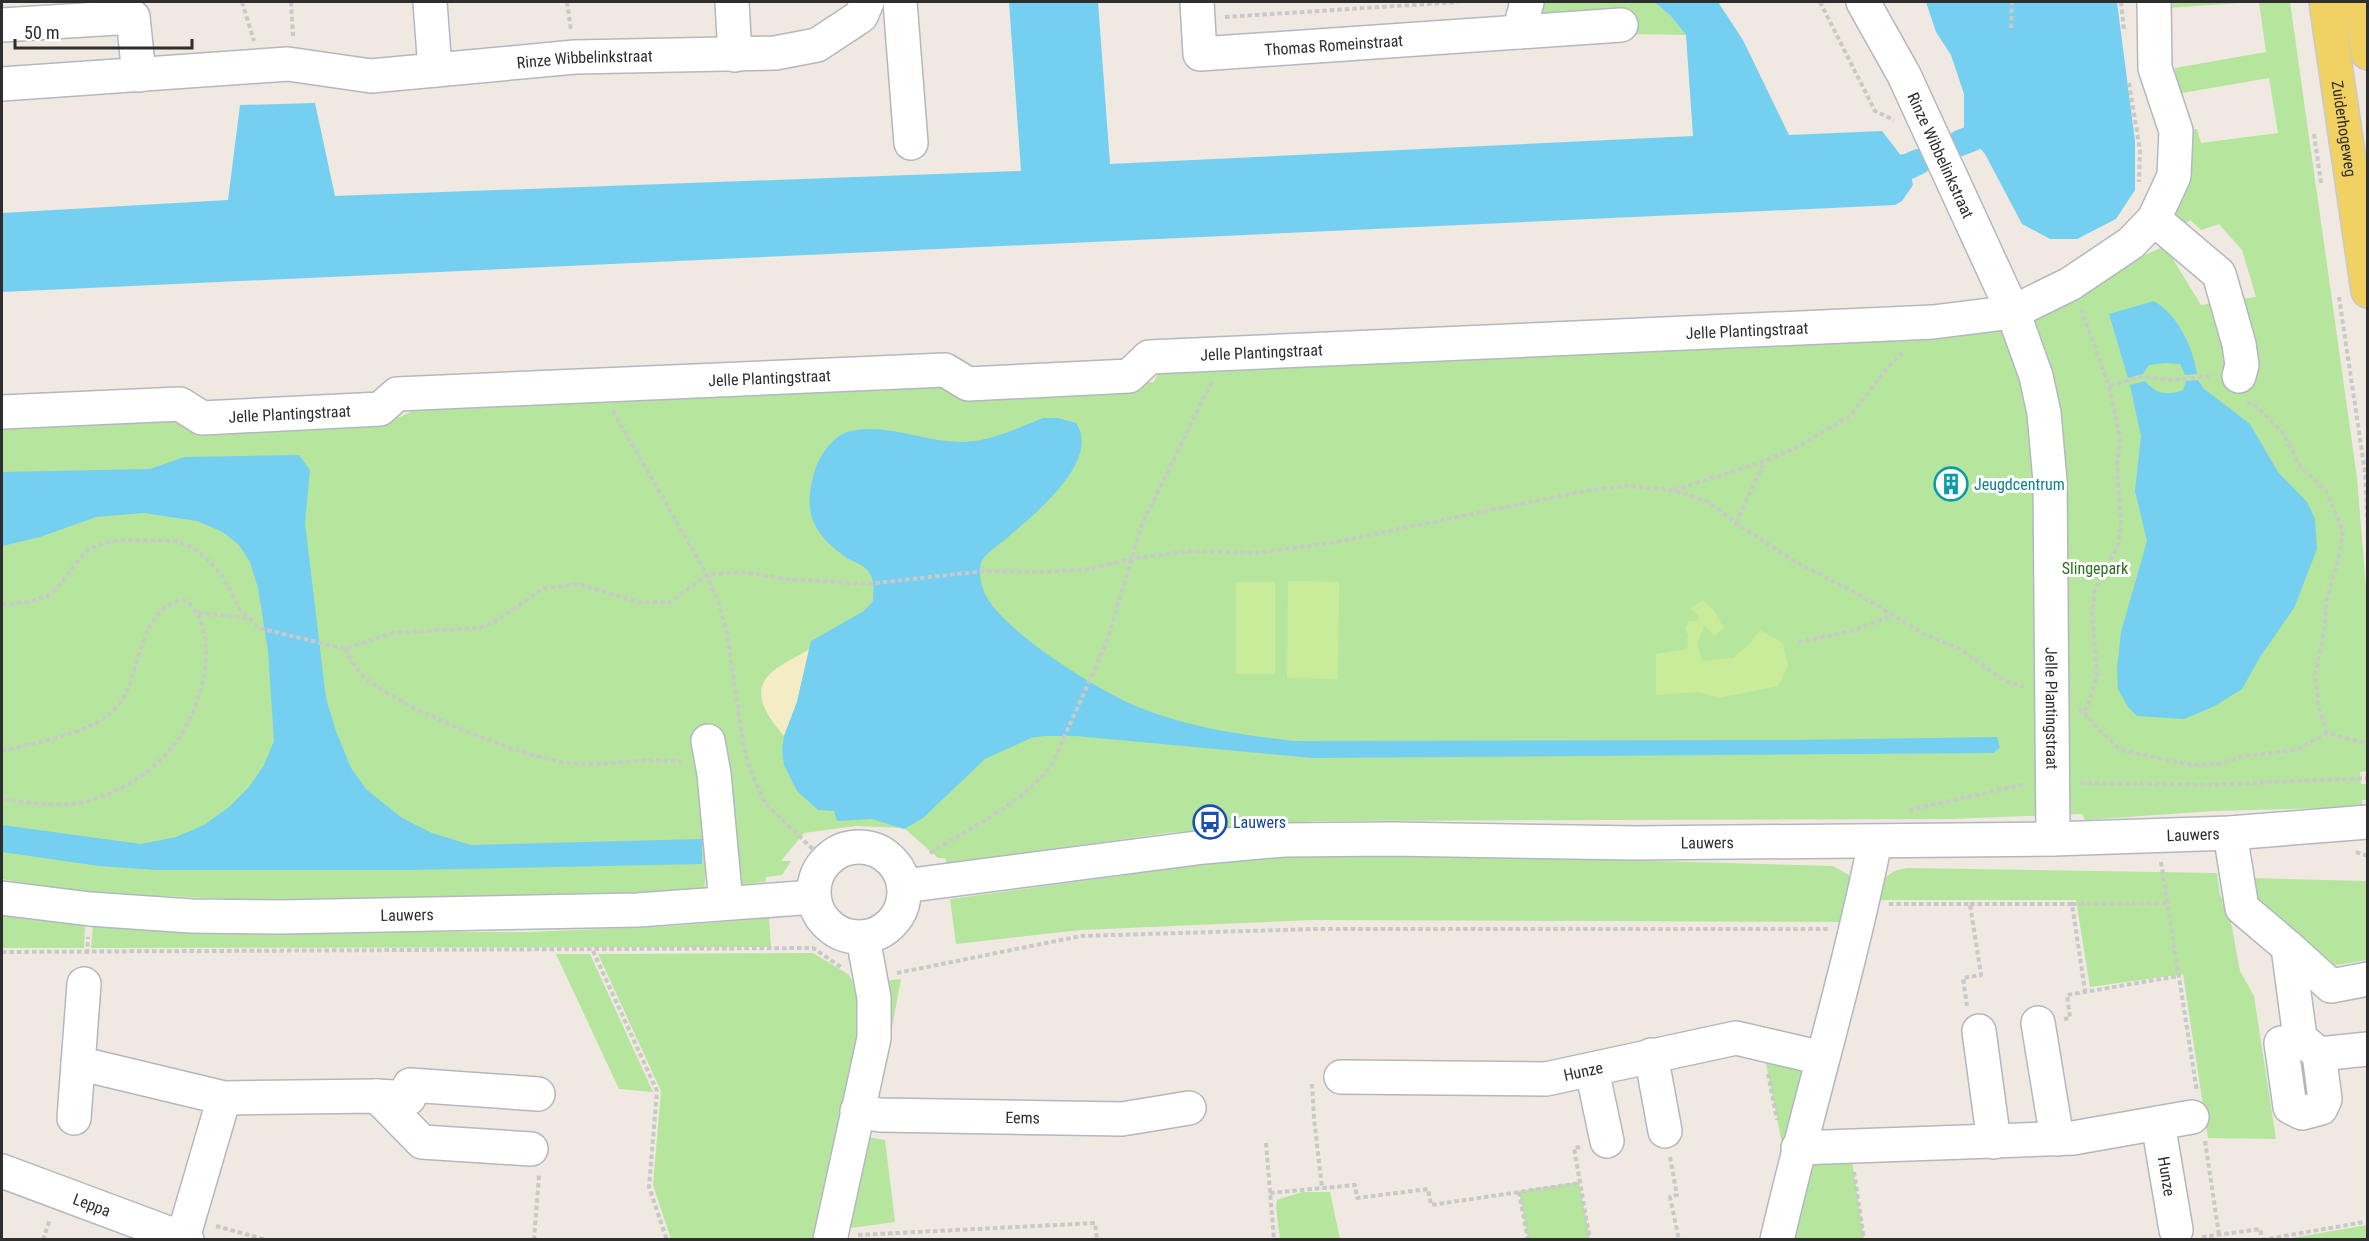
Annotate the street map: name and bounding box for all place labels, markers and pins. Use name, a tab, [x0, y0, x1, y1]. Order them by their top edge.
building icon: Jeugdcentrum	[1933, 466, 1969, 502]
place label: Jeugdcentrum	[1974, 475, 2065, 494]
bus stop icon: Lauwers	[1192, 804, 1228, 840]
place label: Lauwers	[1233, 813, 1286, 832]

